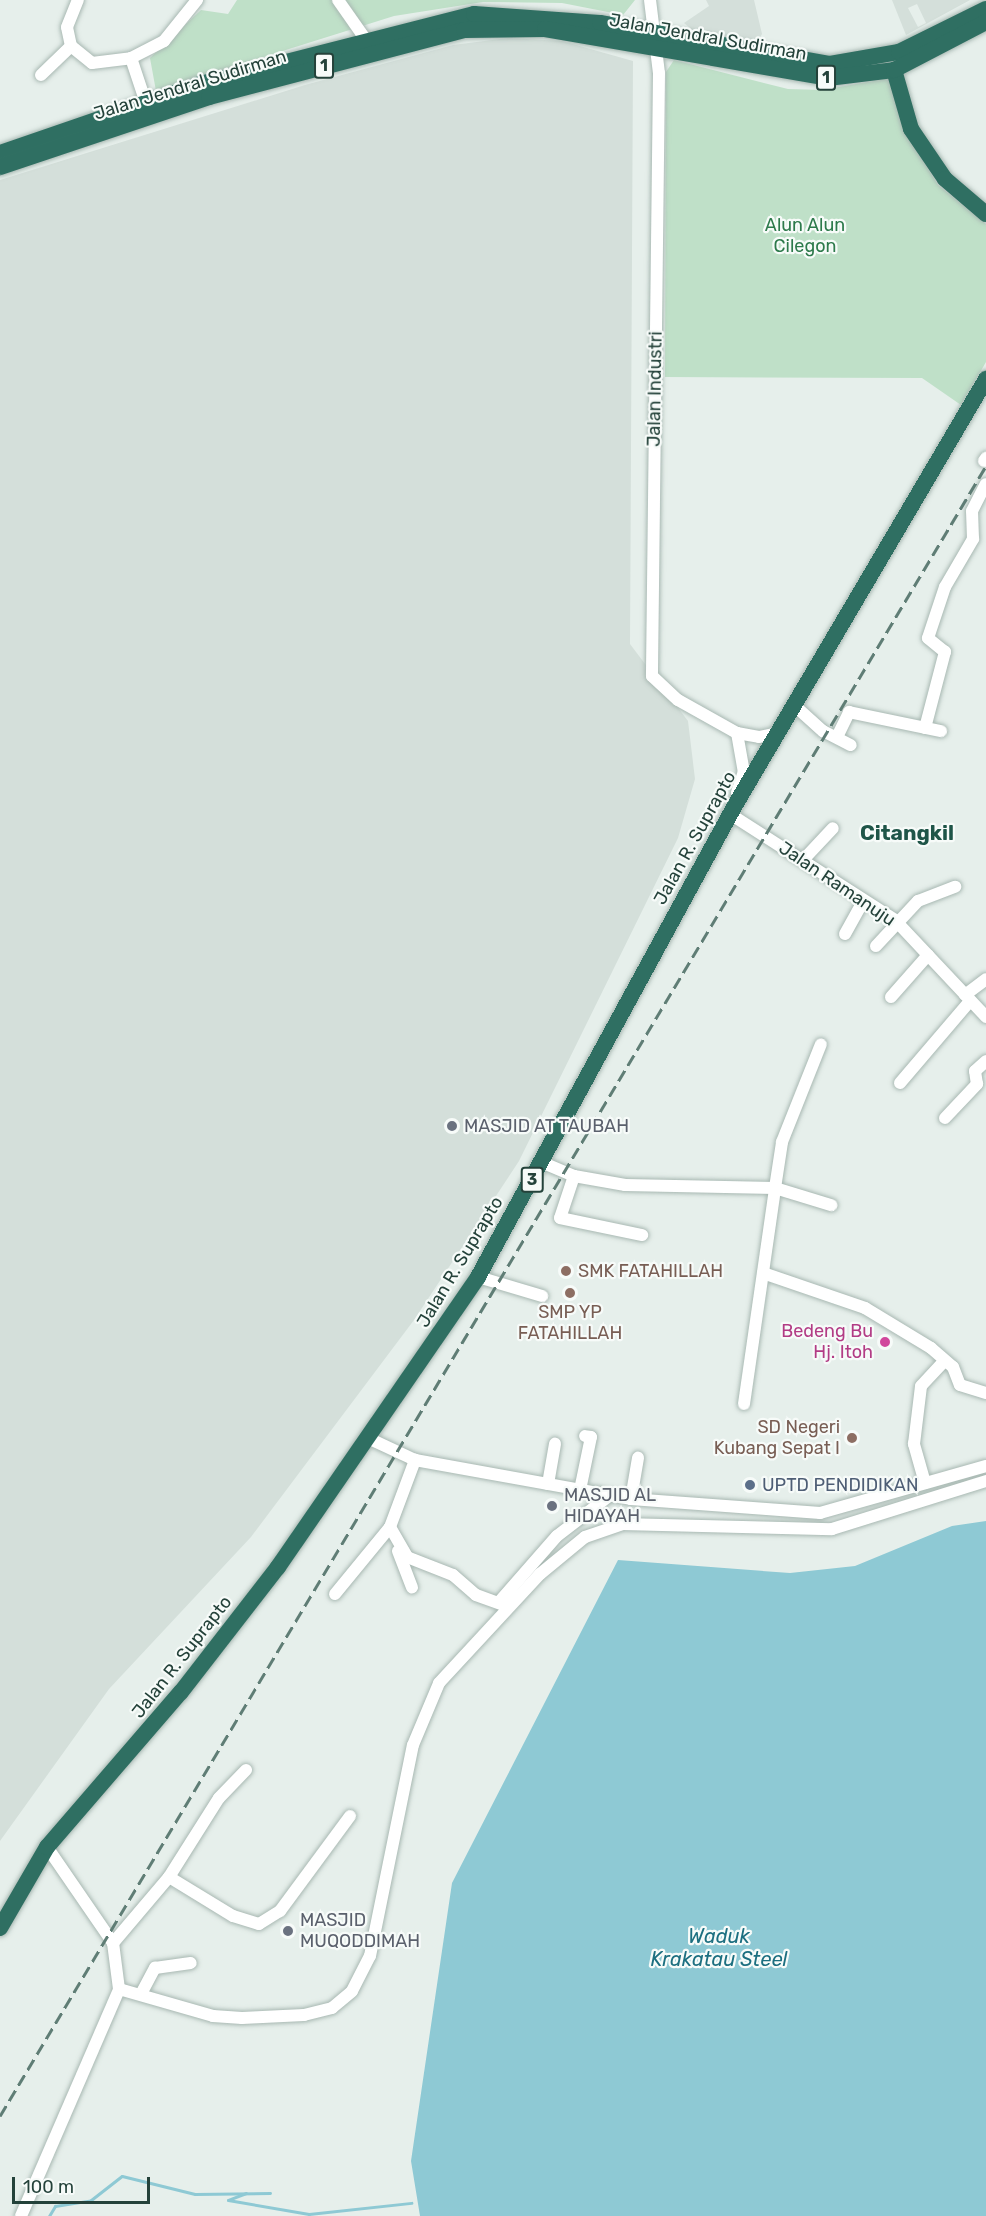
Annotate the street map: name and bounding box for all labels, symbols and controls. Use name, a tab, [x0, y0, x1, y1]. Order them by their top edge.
street label: Jalan Jendral Sudirman	[608, 9, 808, 65]
street label: Jalan Jendral Sudirman	[91, 45, 289, 125]
road number: 1	[314, 53, 334, 79]
road number: 1	[816, 65, 836, 91]
park label: Alun Alun Cilegon	[765, 215, 845, 258]
street label: Jalan Industri	[643, 331, 667, 447]
street label: Jalan R. Suprapto	[649, 768, 741, 908]
district label: Citangkil	[860, 820, 954, 846]
street label: Jalan Ramanuju	[775, 837, 899, 931]
place label: MASJID AT TAUBAH	[464, 1115, 630, 1137]
marker: MASJID AT TAUBAH	[445, 1119, 459, 1133]
road number: 3	[520, 1167, 544, 1193]
street label: Jalan R. Suprapto	[412, 1193, 508, 1331]
place label: SMK FATAHILLAH	[578, 1260, 723, 1282]
marker: SMK FATAHILLAH	[559, 1264, 573, 1278]
marker: SMP YP FATAHILLAH	[563, 1286, 577, 1300]
place label: SMP YP FATAHILLAH	[518, 1302, 622, 1344]
place label: Bedeng Bu Hj. Itoh	[781, 1321, 873, 1364]
marker: Bedeng Bu Hj. Itoh	[878, 1335, 892, 1349]
place label: SD Negeri Kubang Sepat I	[714, 1417, 840, 1460]
marker: SD Negeri Kubang Sepat I	[845, 1431, 859, 1445]
place label: UPTD PENDIDIKAN	[762, 1474, 918, 1496]
marker: UPTD PENDIDIKAN	[743, 1478, 757, 1492]
place label: MASJID AL HIDAYAH	[564, 1485, 657, 1528]
marker: MASJID AL HIDAYAH	[545, 1499, 559, 1513]
street label: Jalan R. Suprapto	[128, 1592, 236, 1722]
place label: MASJID MUQODDIMAH	[300, 1910, 420, 1952]
marker: MASJID MUQODDIMAH	[281, 1924, 295, 1938]
water label: Waduk Krakatau Steel	[651, 1925, 787, 1972]
scale bar	[15, 2165, 153, 2203]
text: 100 m	[23, 2176, 74, 2198]

